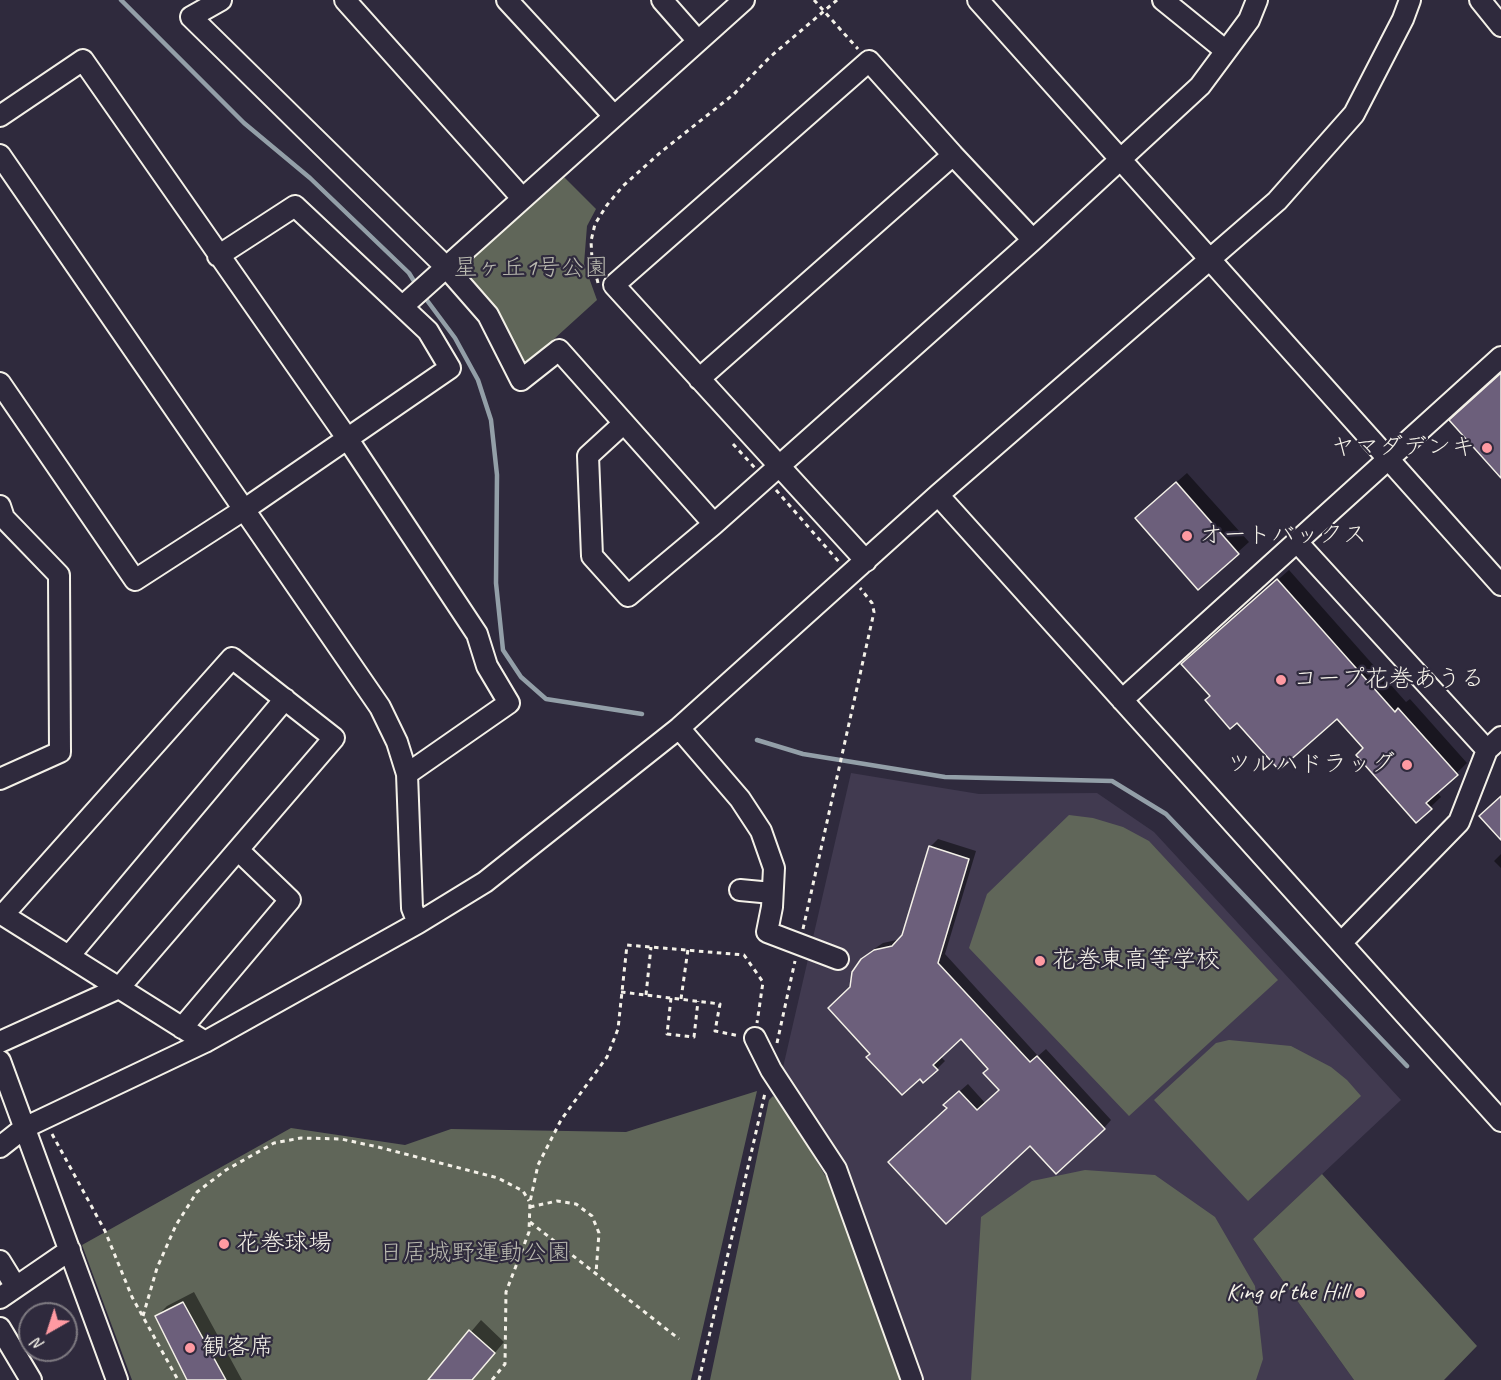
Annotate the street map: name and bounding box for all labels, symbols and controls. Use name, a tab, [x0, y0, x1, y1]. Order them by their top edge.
park label: 星ヶ丘1号公園	[454, 255, 608, 283]
place label: ヤマダデンキ	[1331, 434, 1475, 462]
marker: ヤマダデンキ	[1480, 441, 1494, 455]
place label: オートバックス	[1199, 522, 1367, 550]
marker: オートバックス	[1180, 529, 1194, 543]
place label: コープ花巻あうる	[1293, 666, 1485, 694]
marker: コープ花巻あうる	[1274, 673, 1288, 687]
place label: ツルハドラッグ	[1227, 751, 1395, 779]
marker: ツルハドラッグ	[1400, 758, 1414, 772]
place label: 花巻東高等学校	[1052, 947, 1220, 975]
marker: 花巻東高等学校	[1033, 954, 1047, 968]
place label: 花巻球場	[236, 1230, 332, 1258]
marker: 花巻球場	[217, 1237, 231, 1251]
park label: 日居城野運動公園	[379, 1240, 571, 1268]
place label: King of the Hill	[1226, 1279, 1348, 1307]
marker: King of the Hill	[1353, 1286, 1367, 1300]
north arrow	[18, 1302, 78, 1362]
text: N	[28, 1334, 48, 1355]
place label: 観客席	[202, 1334, 274, 1362]
marker: 観客席	[183, 1341, 197, 1355]

